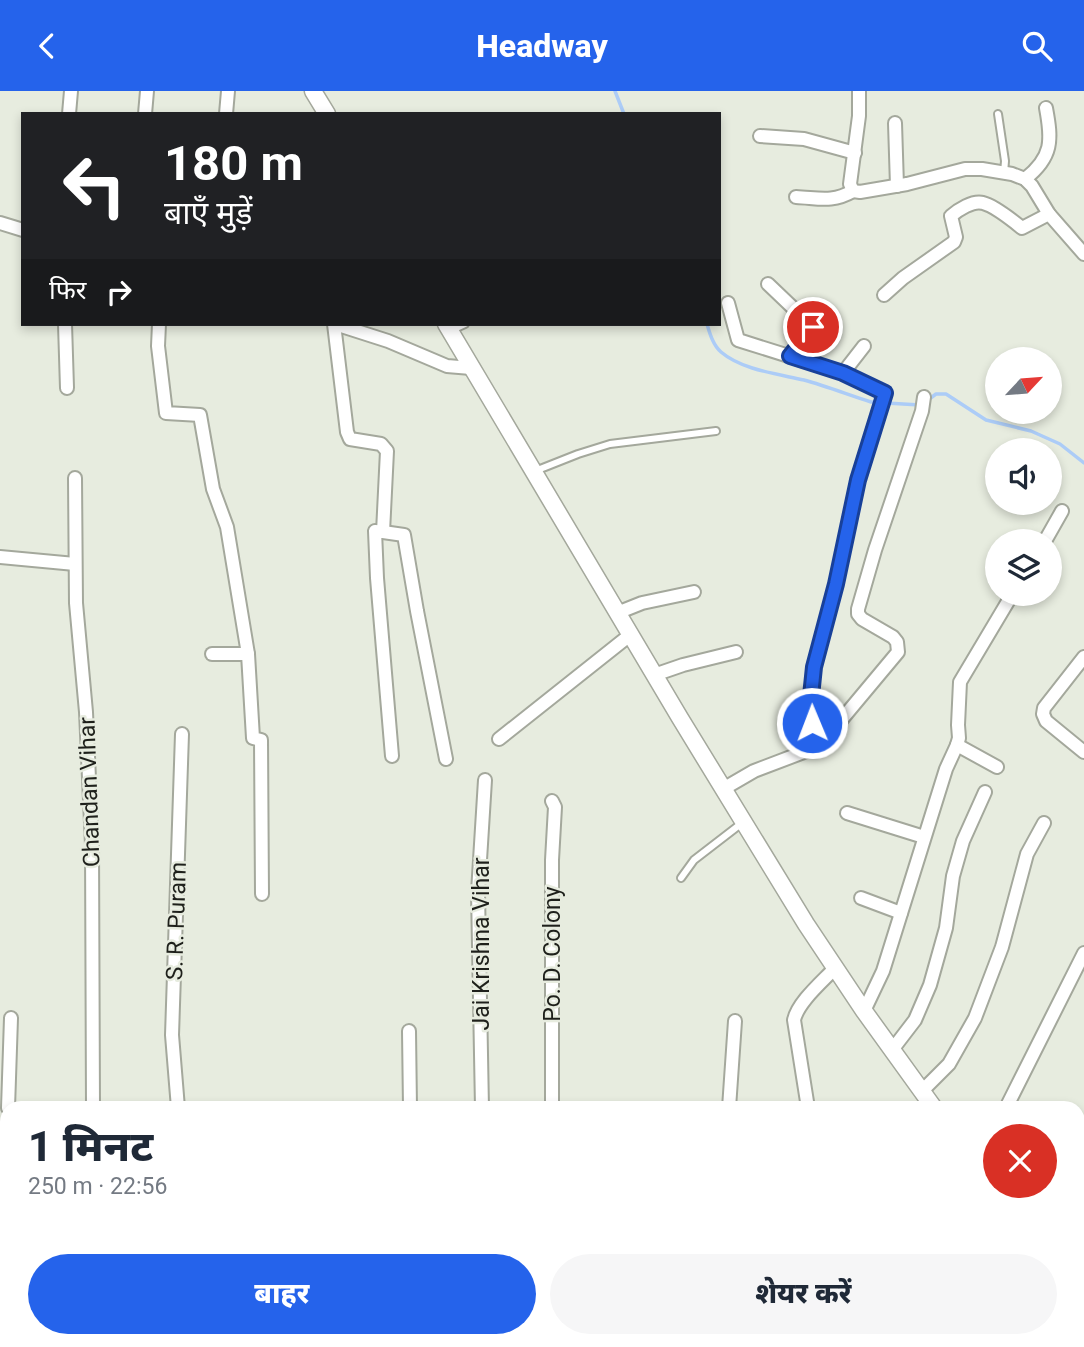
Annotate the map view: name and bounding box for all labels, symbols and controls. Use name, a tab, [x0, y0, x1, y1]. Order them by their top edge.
icon: back	[28, 27, 66, 65]
text: Headway	[476, 27, 608, 65]
icon: search	[1018, 27, 1056, 65]
text: 180 m	[164, 135, 303, 192]
icon: left	[49, 140, 140, 231]
text: बाएँ मुड़ें	[164, 194, 252, 232]
icon: right	[100, 273, 138, 311]
text: फिर	[49, 275, 86, 305]
pin	[783, 297, 843, 357]
icon: arrive	[794, 308, 832, 346]
north arrow	[985, 347, 1062, 423]
map controls	[985, 347, 1062, 606]
button: sound	[985, 438, 1062, 515]
button: layers	[985, 529, 1062, 606]
position arrow	[775, 686, 849, 760]
street label: Chandan Vihar	[73, 716, 106, 867]
street label: Jai Krishna Vihar	[468, 857, 495, 1030]
street label: S. R. Puram	[161, 861, 192, 981]
street label: Po. D. Colony	[539, 886, 566, 1022]
text: 1 मिनट	[28, 1122, 153, 1171]
button: close	[983, 1124, 1057, 1198]
text: 250 m · 22:56	[28, 1173, 167, 1200]
button: बाहर	[28, 1254, 536, 1334]
button: शेयर करें	[550, 1254, 1057, 1334]

